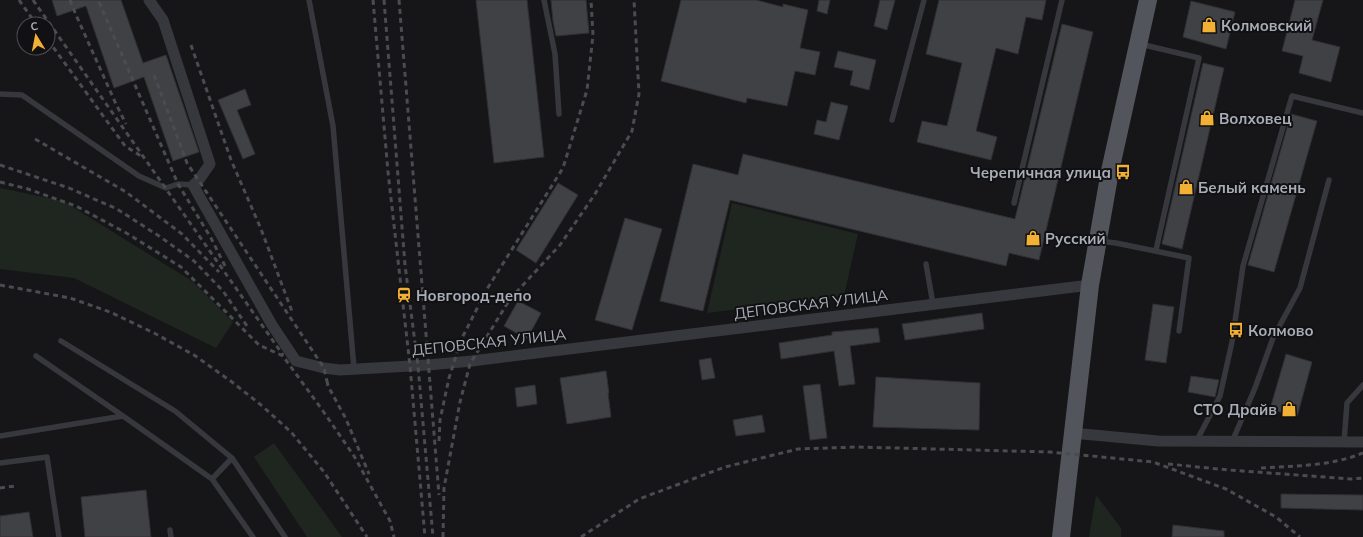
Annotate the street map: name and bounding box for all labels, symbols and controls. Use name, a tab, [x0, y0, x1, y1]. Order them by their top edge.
north arrow	[16, 16, 56, 56]
shop icon: Колмовский	[1200, 16, 1218, 34]
place label: Колмовский	[1221, 16, 1312, 35]
text: С	[29, 19, 40, 34]
shop icon: Волховец	[1198, 109, 1216, 127]
place label: Волховец	[1219, 109, 1292, 128]
place label: Черепичная улица	[970, 163, 1111, 182]
bus stop icon: Черепичная улица	[1114, 163, 1132, 181]
shop icon: Белый камень	[1177, 178, 1195, 196]
place label: Белый камень	[1198, 178, 1306, 197]
shop icon: Русский	[1024, 229, 1042, 247]
place label: Русский	[1045, 229, 1106, 248]
street label: ДЕПОВСКАЯ УЛИЦА	[733, 285, 889, 323]
station icon: Новгород-депо	[395, 286, 413, 304]
place label: Новгород-депо	[416, 286, 532, 305]
bus stop icon: Колмово	[1227, 321, 1245, 339]
place label: Колмово	[1248, 321, 1314, 340]
street label: ДЕПОВСКАЯ УЛИЦА	[411, 324, 567, 360]
place label: СТО Драйв	[1193, 400, 1277, 419]
shop icon: СТО Драйв	[1280, 400, 1298, 418]

